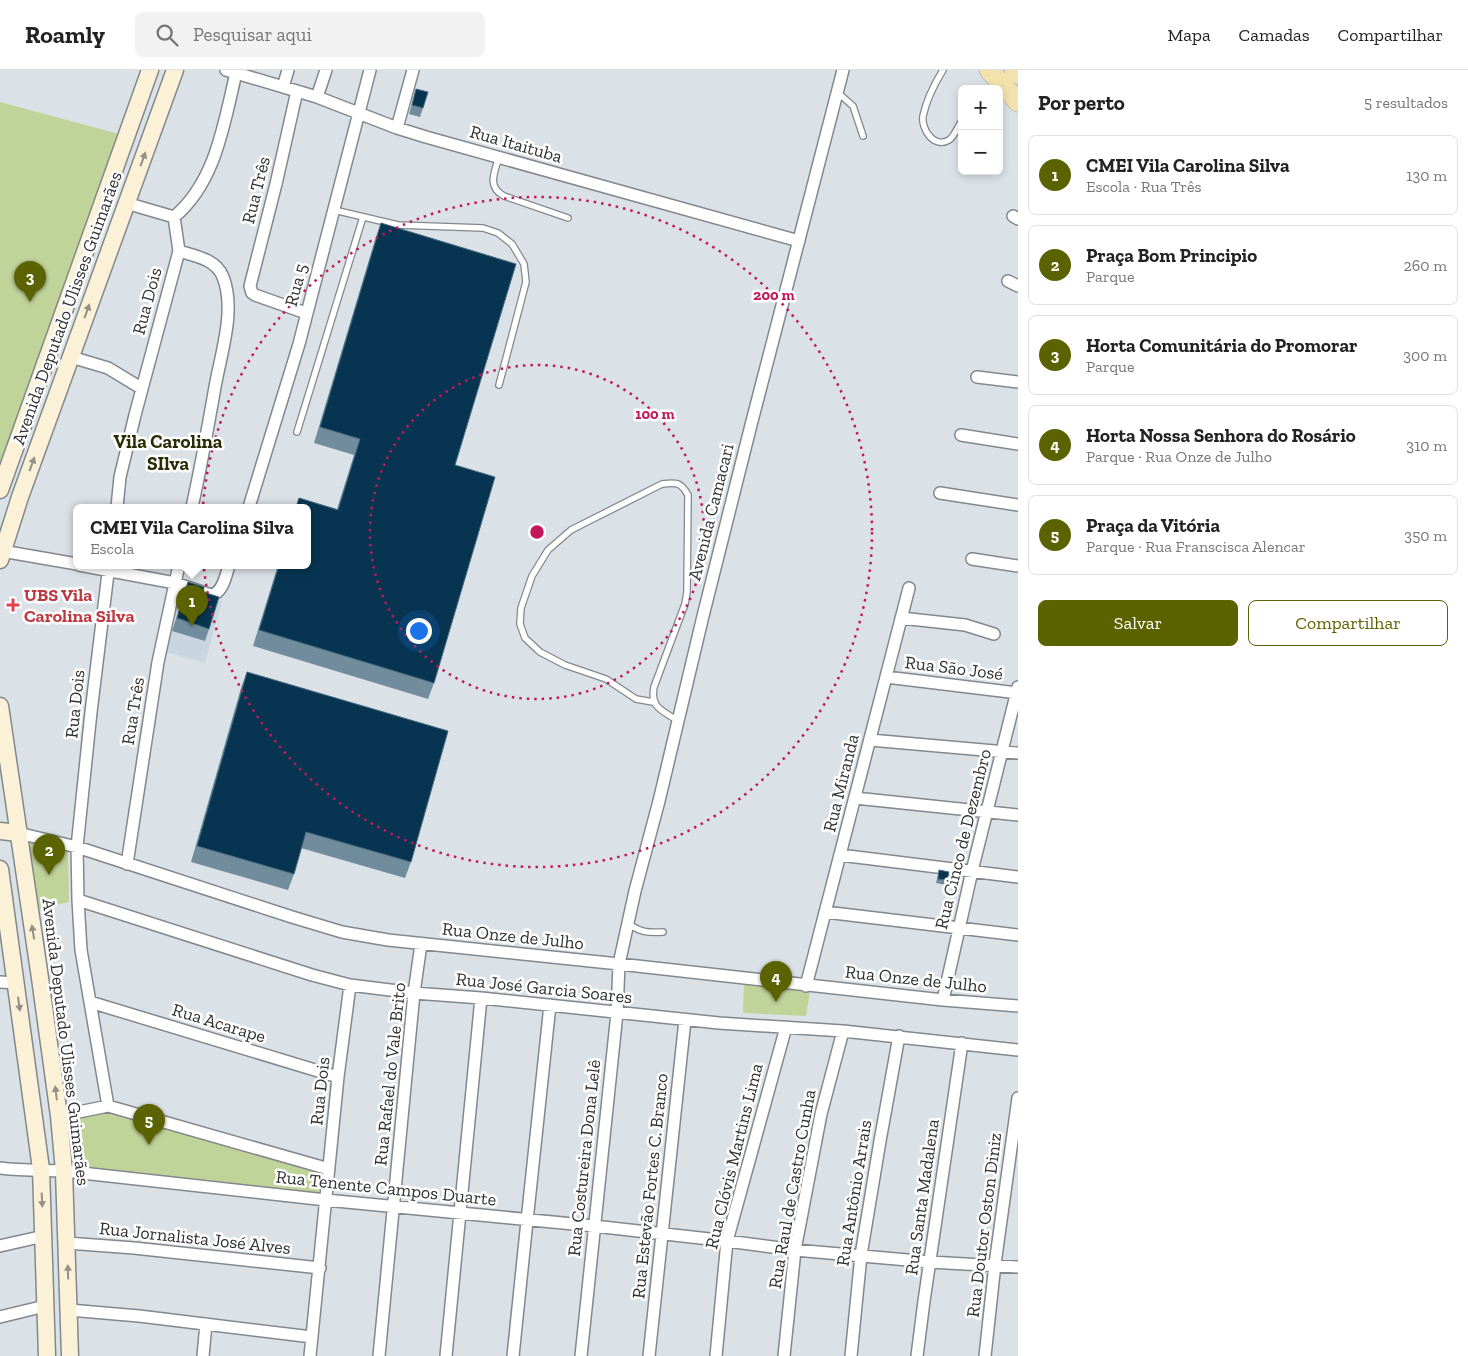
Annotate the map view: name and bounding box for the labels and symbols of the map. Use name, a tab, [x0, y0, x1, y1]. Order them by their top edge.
street label: Rua Itaituba	[467, 120, 565, 168]
one-way arrow	[140, 151, 147, 166]
street label: Rua Três	[237, 154, 275, 226]
street label: Avenida Deputado Ulisses Guimarães	[7, 168, 127, 448]
pin: 3	[14, 261, 46, 302]
street label: Rua 5	[280, 261, 312, 309]
street label: Rua Dois	[127, 265, 167, 337]
text: 200 m	[753, 286, 795, 304]
one-way arrow	[84, 304, 91, 319]
text: 100 m	[635, 405, 675, 423]
district label: Vila Carolina SIlva	[114, 430, 223, 475]
street label: Avenida Camacari	[683, 441, 739, 583]
one-way arrow	[28, 456, 36, 471]
centre of rings	[528, 523, 546, 541]
place label: UBS Vila Carolina Silva	[24, 584, 135, 627]
pin: 1	[176, 585, 208, 626]
marker: UBS Vila Carolina Silva	[6, 598, 20, 612]
your location	[406, 618, 432, 644]
street label: Rua São José	[904, 651, 1004, 685]
street label: Rua Dois	[60, 669, 90, 739]
street label: Rua Três	[117, 675, 149, 747]
street label: Rua Miranda	[818, 732, 864, 834]
street label: Rua Cinco de Dezembro	[930, 747, 996, 931]
pin: 2	[33, 834, 65, 875]
street label: Avenida Deputado Ulisses Guimarães	[37, 897, 95, 1187]
street label: Rua Onze de Julho	[441, 918, 585, 954]
one-way arrow	[29, 924, 37, 940]
pin: 4	[760, 961, 792, 1002]
street label: Rua Onze de Julho	[844, 961, 988, 997]
street label: Rua José Garcia Soares	[455, 968, 633, 1008]
street label: Rua Rafael do Vale Brito	[369, 981, 411, 1167]
one-way arrow	[15, 996, 23, 1012]
street label: Rua Acarape	[170, 998, 268, 1048]
street label: Rua Dois	[305, 1056, 335, 1126]
street label: Rua Costureira Dona Lelê	[563, 1059, 605, 1257]
street label: Rua Clóvis Martins Lima	[700, 1061, 768, 1251]
street label: Rua Estevão Fortes C. Branco	[627, 1072, 673, 1300]
one-way arrow	[52, 1085, 60, 1101]
street label: Rua Raul de Castro Cunha	[764, 1087, 820, 1290]
pin: 5	[133, 1104, 165, 1145]
street label: Rua Santa Madalena	[900, 1117, 944, 1276]
street label: Rua Antônio Arrais	[832, 1118, 876, 1268]
street label: Rua Doutor Oston Diniz	[962, 1131, 1006, 1319]
street label: Rua Tenente Campos Duarte	[275, 1165, 497, 1211]
one-way arrow	[38, 1192, 46, 1208]
street label: Rua Jornalista José Alves	[98, 1217, 292, 1259]
one-way arrow	[64, 1264, 72, 1280]

